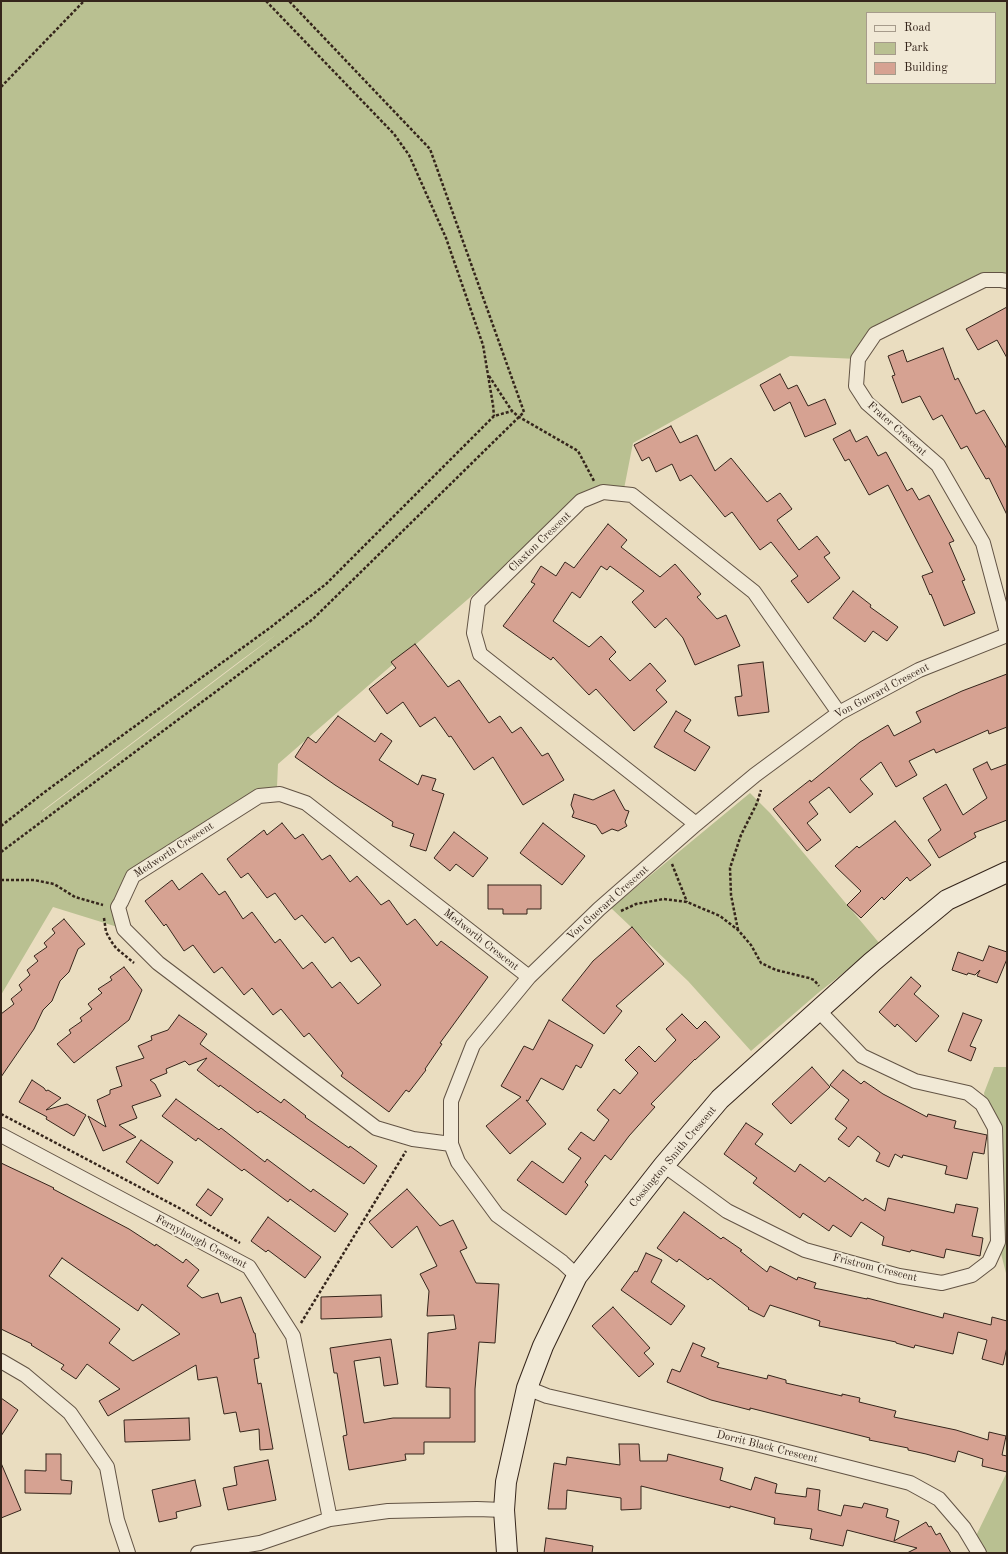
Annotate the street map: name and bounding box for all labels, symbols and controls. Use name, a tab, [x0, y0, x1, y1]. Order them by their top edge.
legend	[866, 12, 996, 84]
text: Road	[904, 22, 931, 34]
text: Park	[904, 42, 929, 54]
text: Building	[904, 62, 948, 74]
street label: Frater Crescent	[865, 399, 929, 459]
street label: Claxton Crescent	[506, 509, 574, 575]
street label: Von Guerard Crescent	[832, 660, 932, 722]
street label: Medworth Crescent	[132, 819, 216, 881]
street label: Von Guerard Crescent	[564, 863, 652, 943]
street label: Medworth Crescent	[441, 906, 521, 974]
street label: Cossington Smith Crescent	[627, 1104, 719, 1210]
street label: Fernyhough Crescent	[153, 1212, 249, 1272]
street label: Fristrom Crescent	[831, 1251, 919, 1285]
street label: Dorrit Black Crescent	[715, 1428, 819, 1466]

